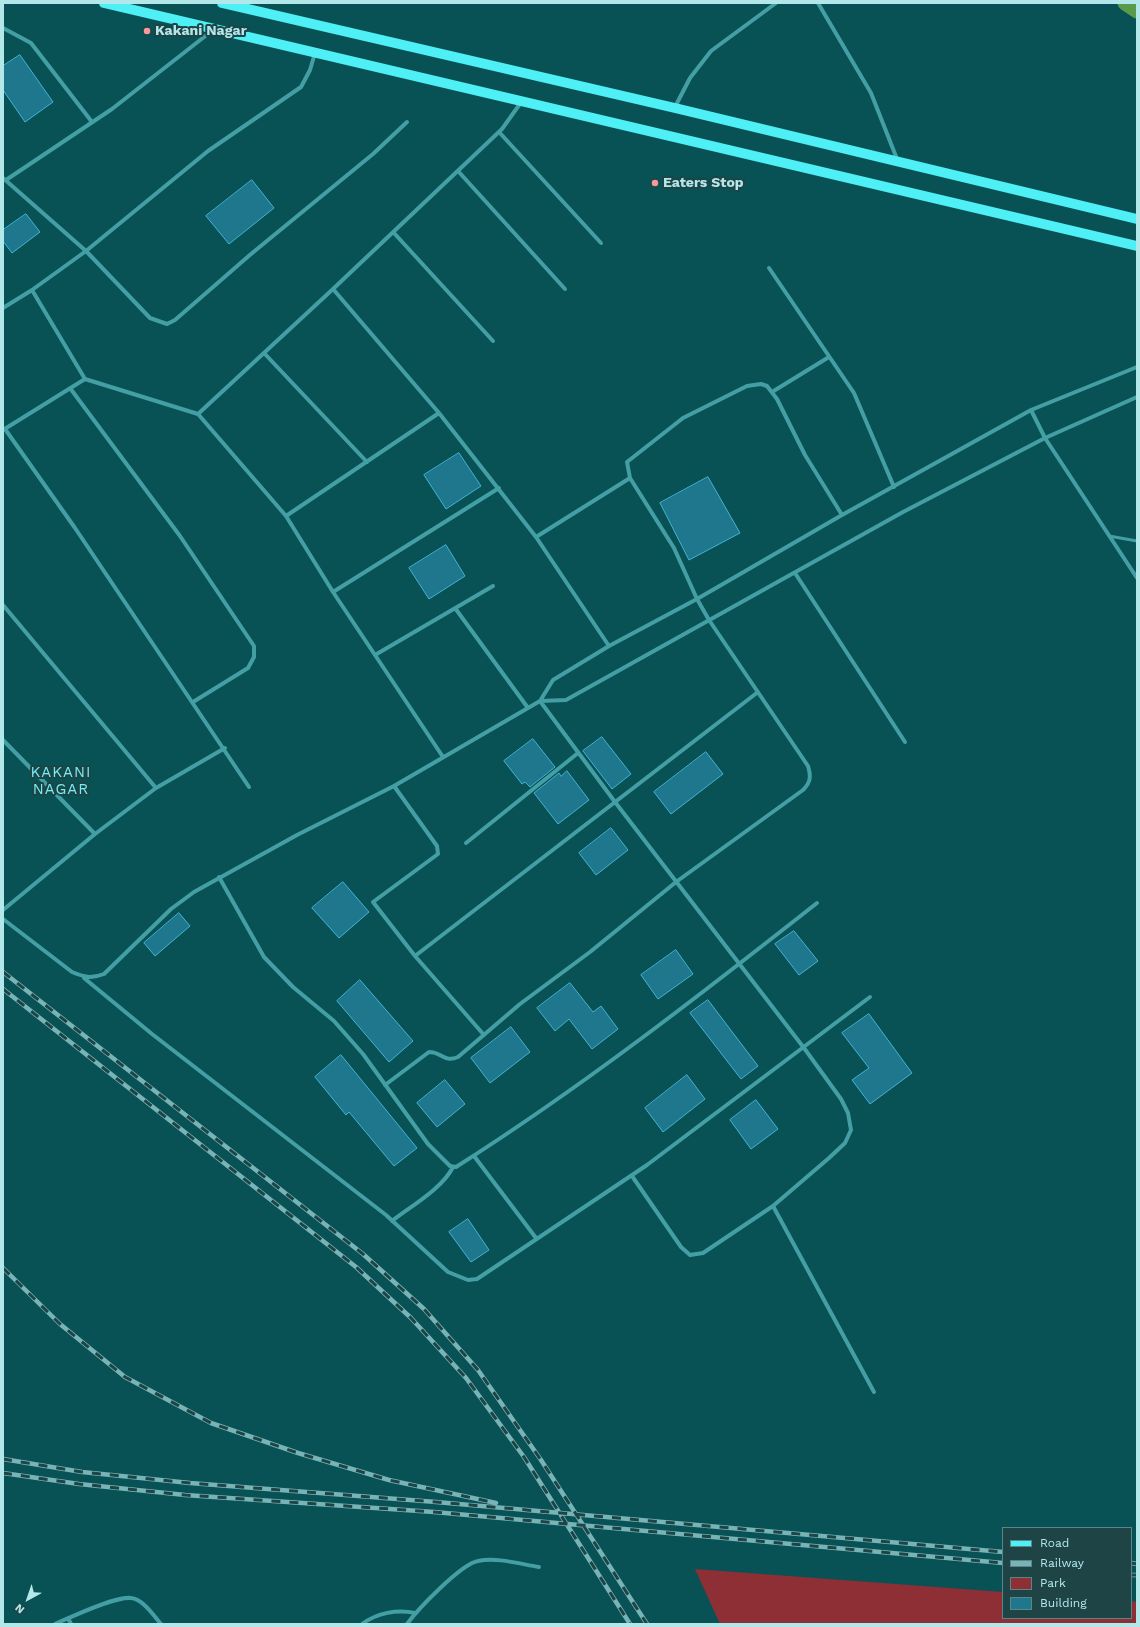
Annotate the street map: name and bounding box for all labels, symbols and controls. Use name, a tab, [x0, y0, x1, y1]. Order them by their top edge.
place label: Kakani Nagar	[155, 23, 247, 39]
marker: Kakani Nagar	[142, 26, 152, 36]
place label: Eaters Stop	[663, 175, 744, 191]
marker: Eaters Stop	[650, 178, 660, 188]
district label: KAKANI NAGAR	[31, 764, 91, 799]
legend	[1002, 1527, 1132, 1619]
text: Road	[1040, 1536, 1069, 1550]
text: Railway	[1040, 1556, 1084, 1570]
text: Park	[1040, 1576, 1066, 1590]
north arrow	[8, 1579, 48, 1619]
text: Building	[1040, 1596, 1087, 1610]
text: N	[13, 1601, 27, 1616]

